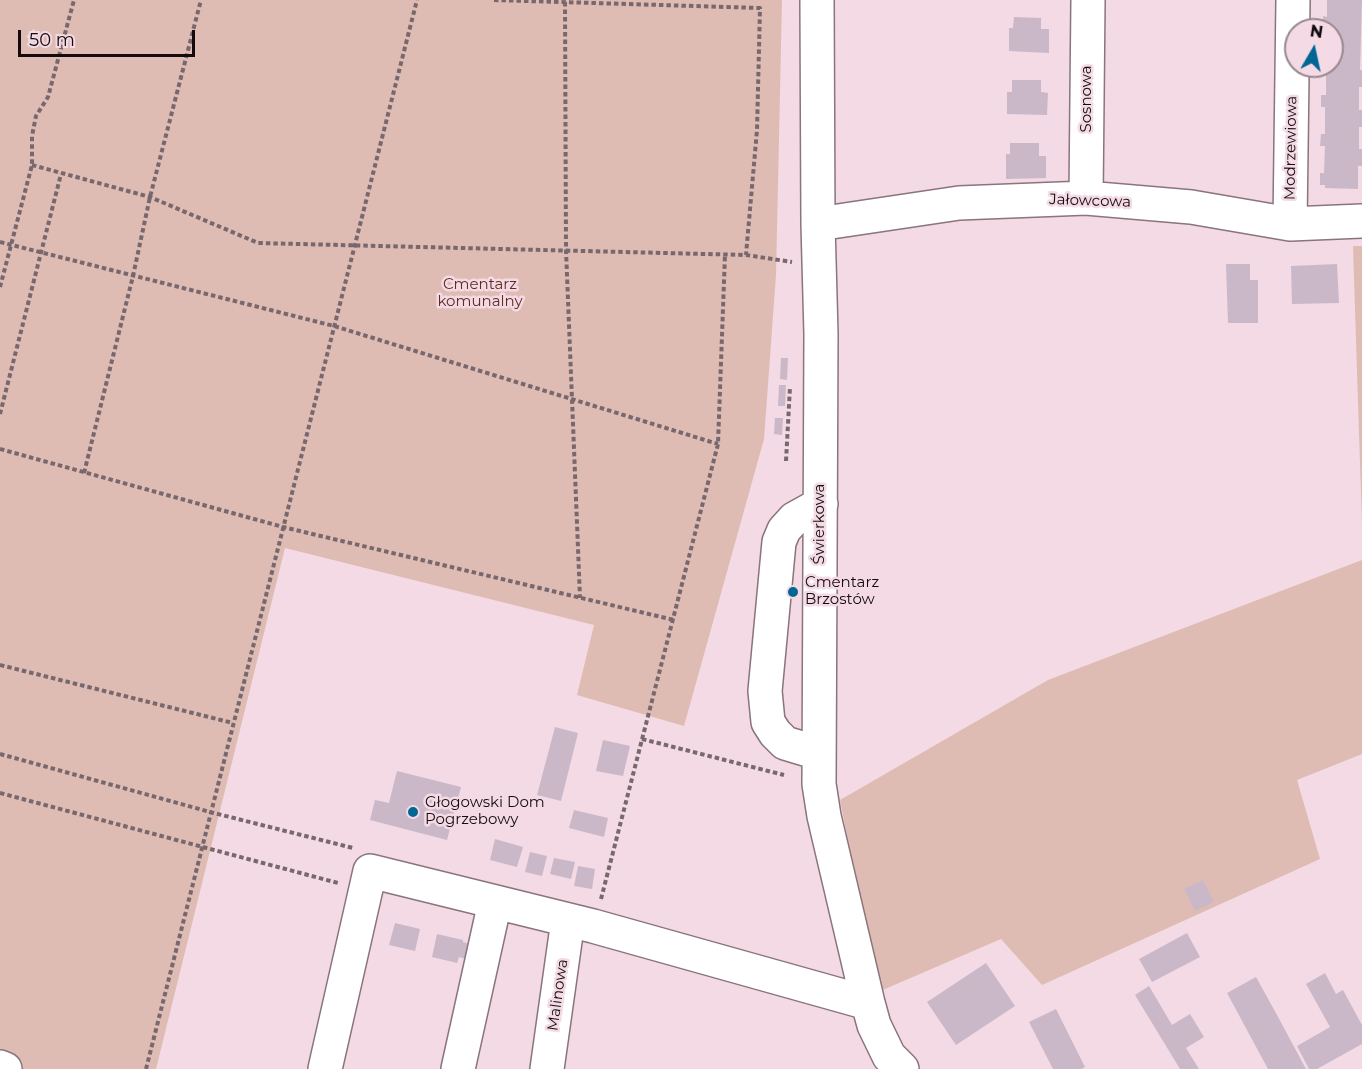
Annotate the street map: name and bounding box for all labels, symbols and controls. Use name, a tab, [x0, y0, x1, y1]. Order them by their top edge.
scale bar	[21, 18, 198, 56]
north arrow	[1284, 18, 1344, 78]
text: N	[1309, 21, 1324, 42]
text: 50 m	[29, 29, 75, 51]
street label: Sosnowa	[1078, 65, 1096, 133]
street label: Modrzewiowa	[1281, 96, 1301, 200]
street label: Jałowcowa	[1049, 191, 1131, 211]
park label: Cmentarz komunalny	[437, 276, 523, 311]
street label: Świerkowa	[811, 484, 829, 564]
place label: Cmentarz Brzostów	[805, 574, 879, 609]
marker: Cmentarz Brzostów	[786, 585, 800, 599]
place label: Głogowski Dom Pogrzebowy	[425, 794, 545, 829]
marker: Głogowski Dom Pogrzebowy	[406, 805, 420, 819]
street label: Malinowa	[544, 958, 572, 1032]

